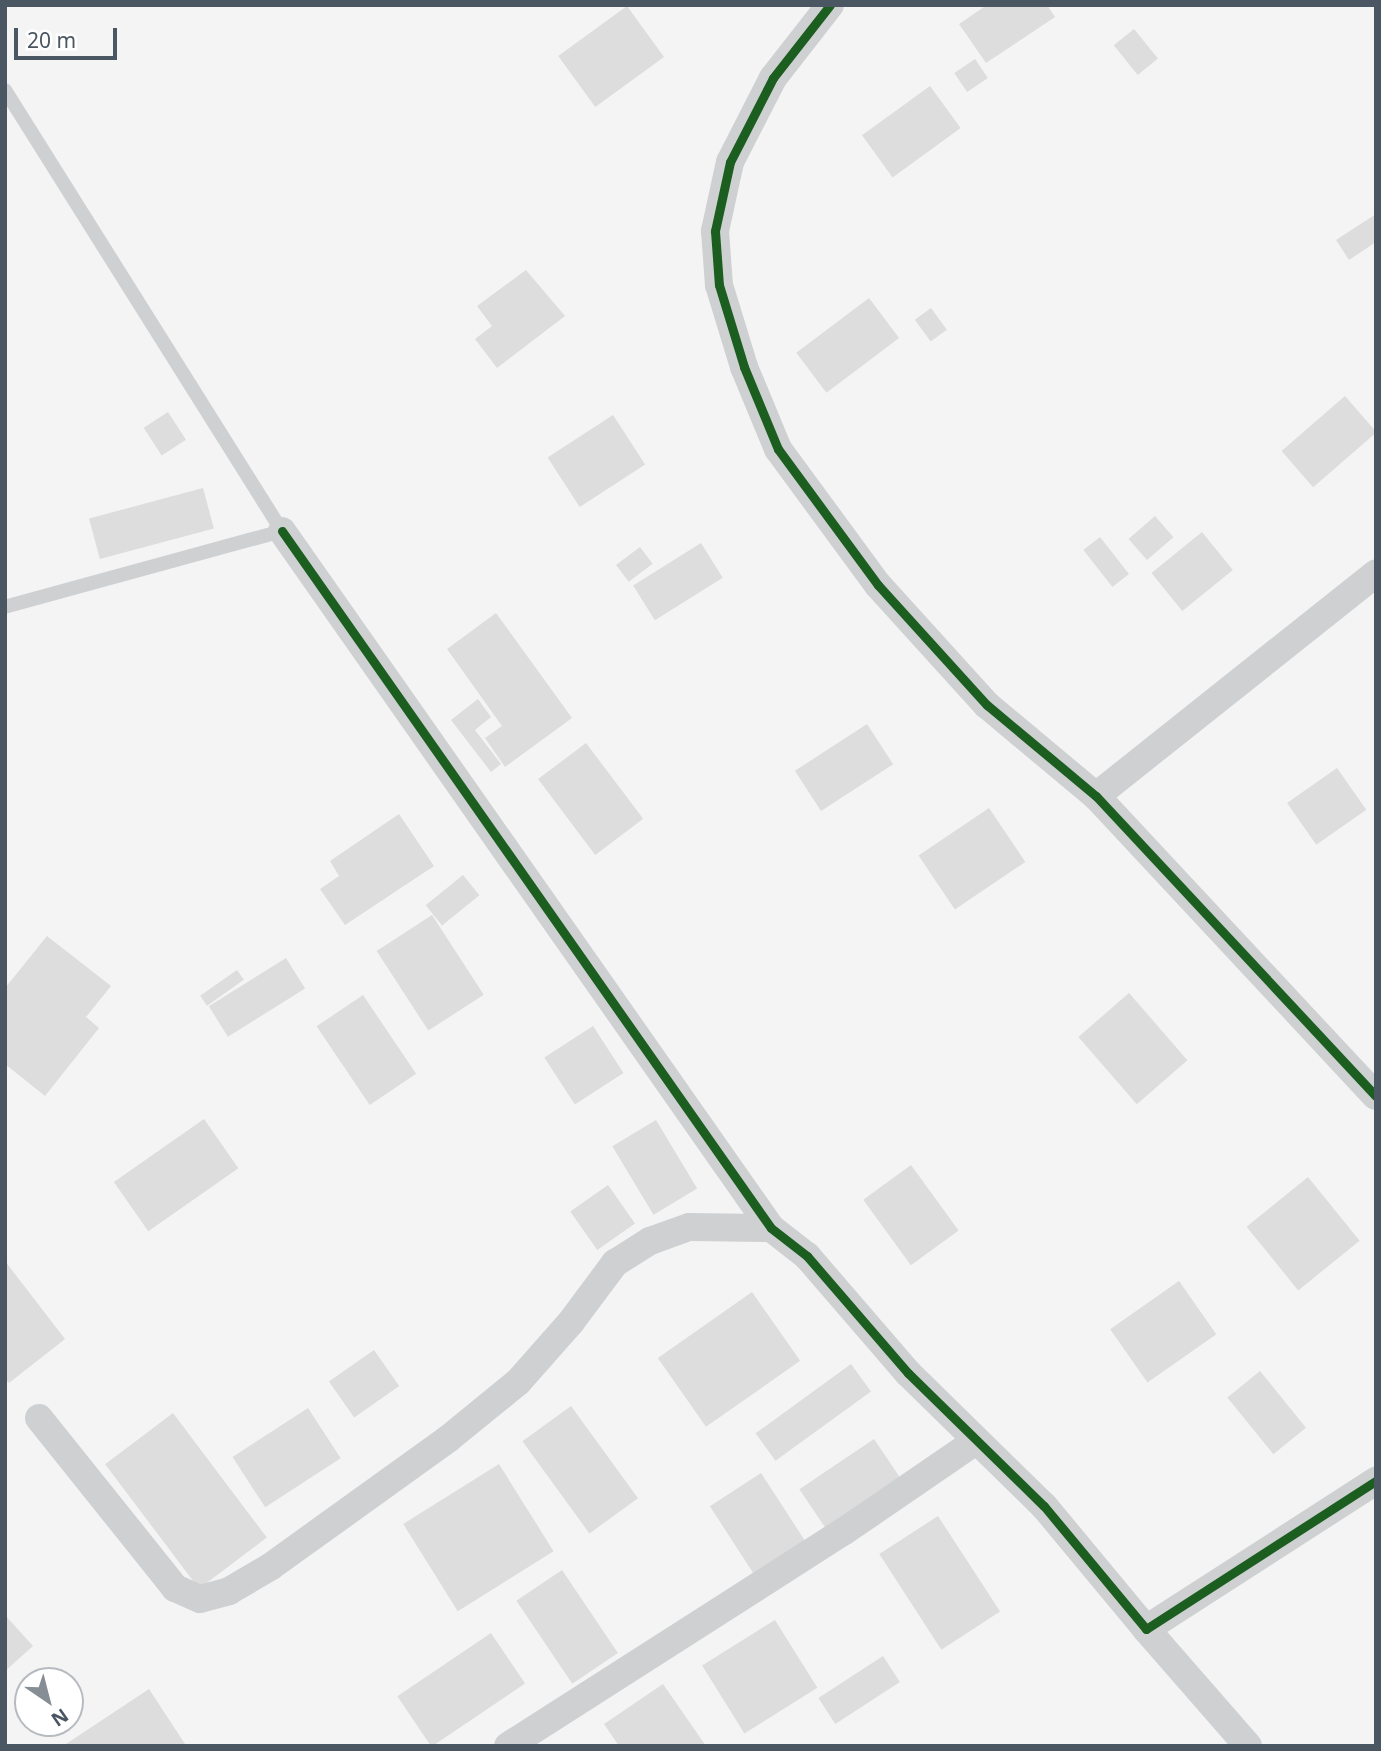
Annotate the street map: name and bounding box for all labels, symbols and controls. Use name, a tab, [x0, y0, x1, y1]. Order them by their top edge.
scale bar	[18, 14, 121, 58]
text: 20 m	[27, 26, 76, 54]
north arrow	[14, 1667, 84, 1737]
text: N	[46, 1702, 74, 1733]

